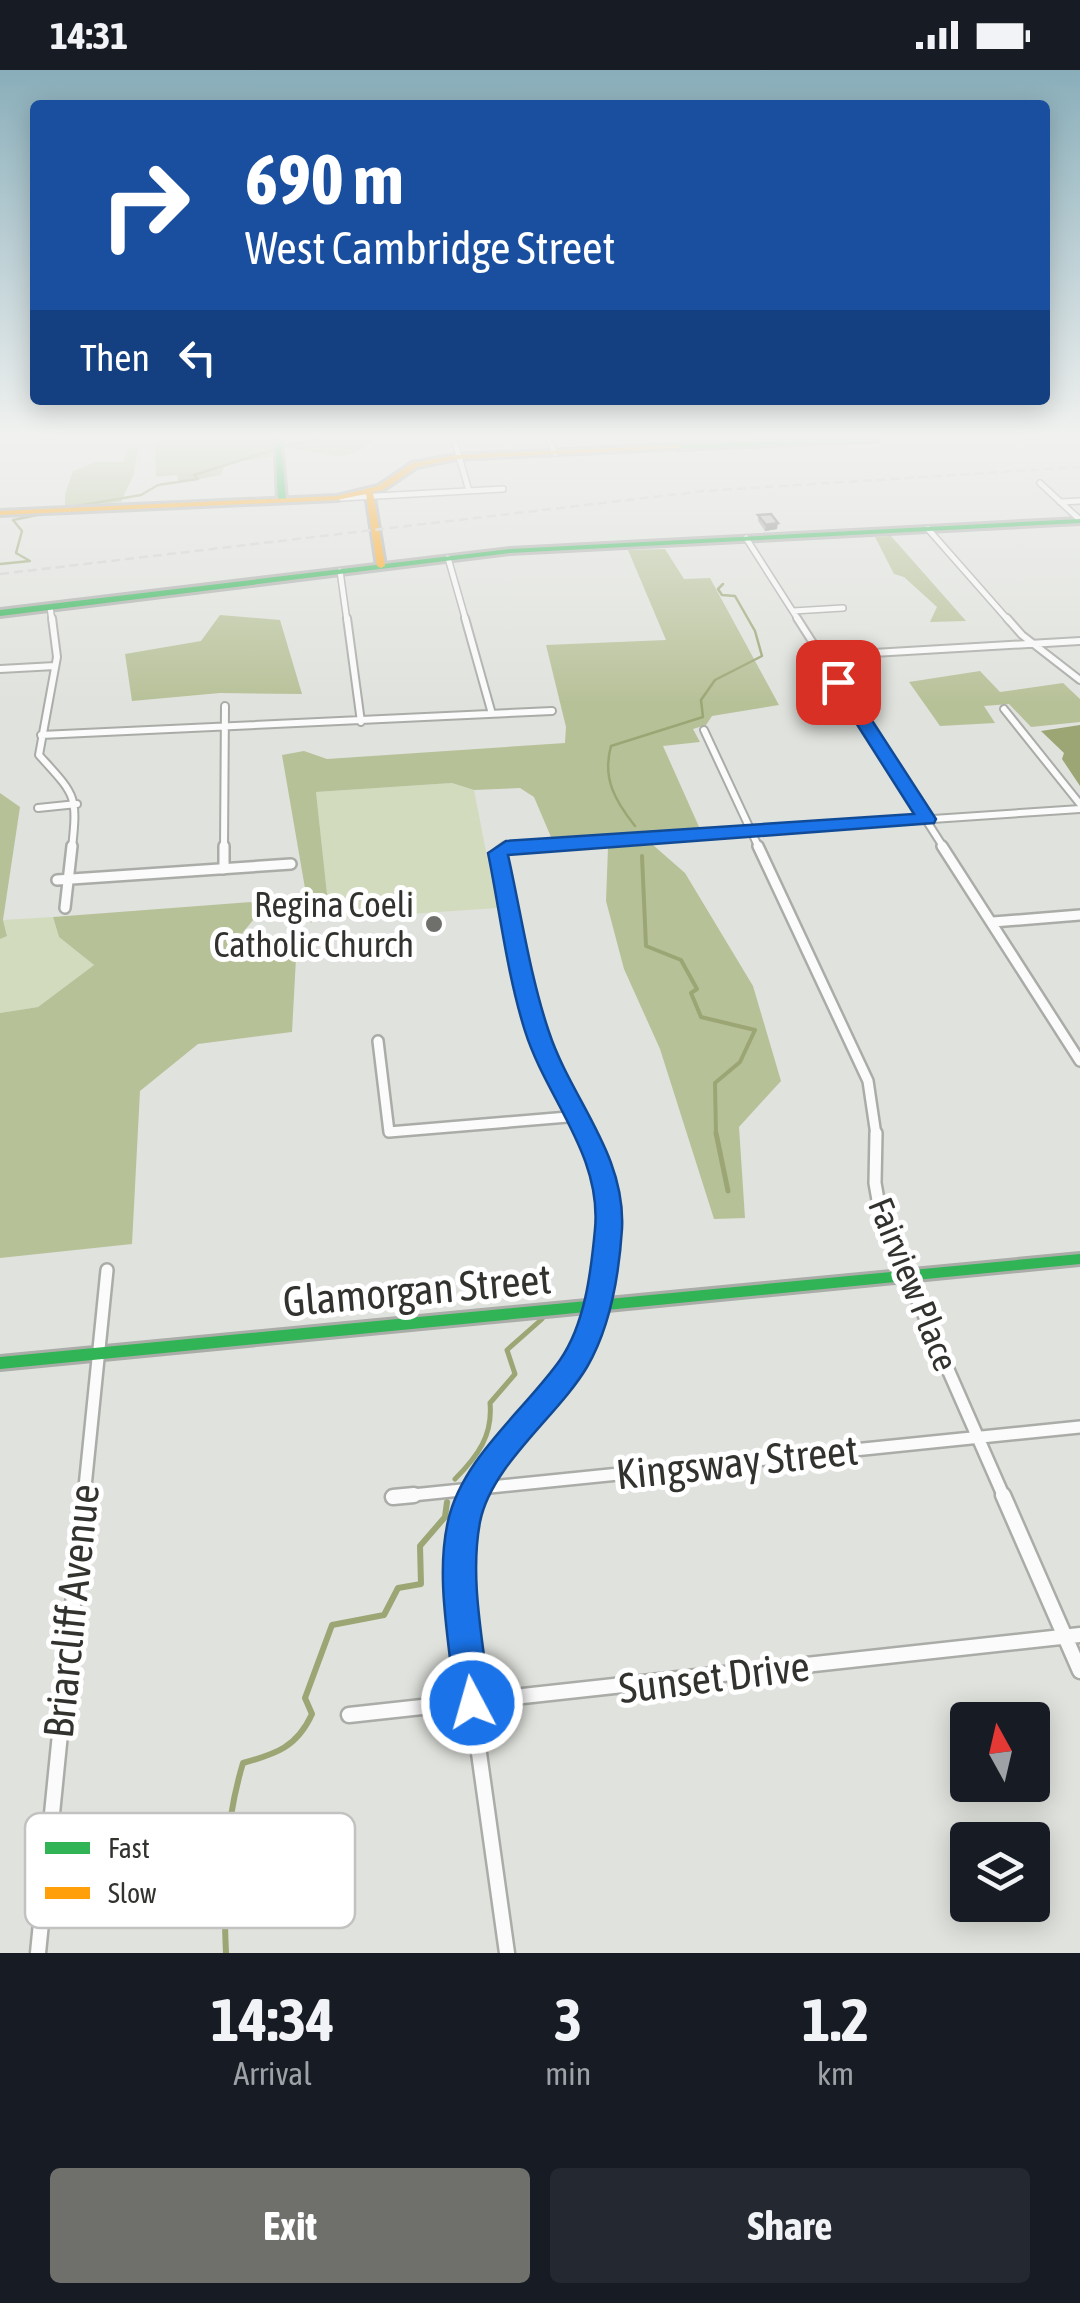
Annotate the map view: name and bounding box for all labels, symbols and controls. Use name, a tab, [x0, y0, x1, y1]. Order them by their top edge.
text: 14:31	[50, 14, 128, 57]
text: 690 m	[245, 139, 404, 219]
icon: right	[80, 140, 210, 270]
text: West Cambridge Street	[245, 222, 615, 274]
icon: left	[170, 330, 225, 385]
text: Then	[80, 336, 150, 379]
pin	[796, 640, 881, 725]
icon: arrive	[811, 655, 866, 710]
place label: Regina Coeli Catholic Church	[214, 884, 414, 964]
marker: Regina Coeli Catholic Church	[423, 913, 445, 935]
street label: Fairview Place	[861, 1192, 967, 1376]
street label: Glamorgan Street	[281, 1254, 553, 1326]
street label: Kingsway Street	[614, 1425, 860, 1499]
street label: Briarcliff Avenue	[34, 1482, 108, 1740]
street label: Sunset Drive	[616, 1642, 812, 1712]
position arrow	[420, 1651, 524, 1755]
north arrow	[950, 1702, 1050, 1802]
map controls	[950, 1702, 1050, 1922]
legend	[25, 1813, 355, 1928]
button: layers	[950, 1822, 1050, 1922]
text: Fast	[108, 1832, 150, 1864]
text: Slow	[108, 1877, 157, 1909]
text: 14:34	[211, 1985, 334, 2054]
text: 3	[554, 1985, 582, 2054]
text: 1.2	[802, 1985, 869, 2054]
text: Arrival	[234, 2055, 312, 2092]
text: min	[545, 2055, 591, 2092]
text: km	[817, 2055, 854, 2092]
button: Exit	[50, 2168, 530, 2283]
button: Share	[550, 2168, 1030, 2283]

